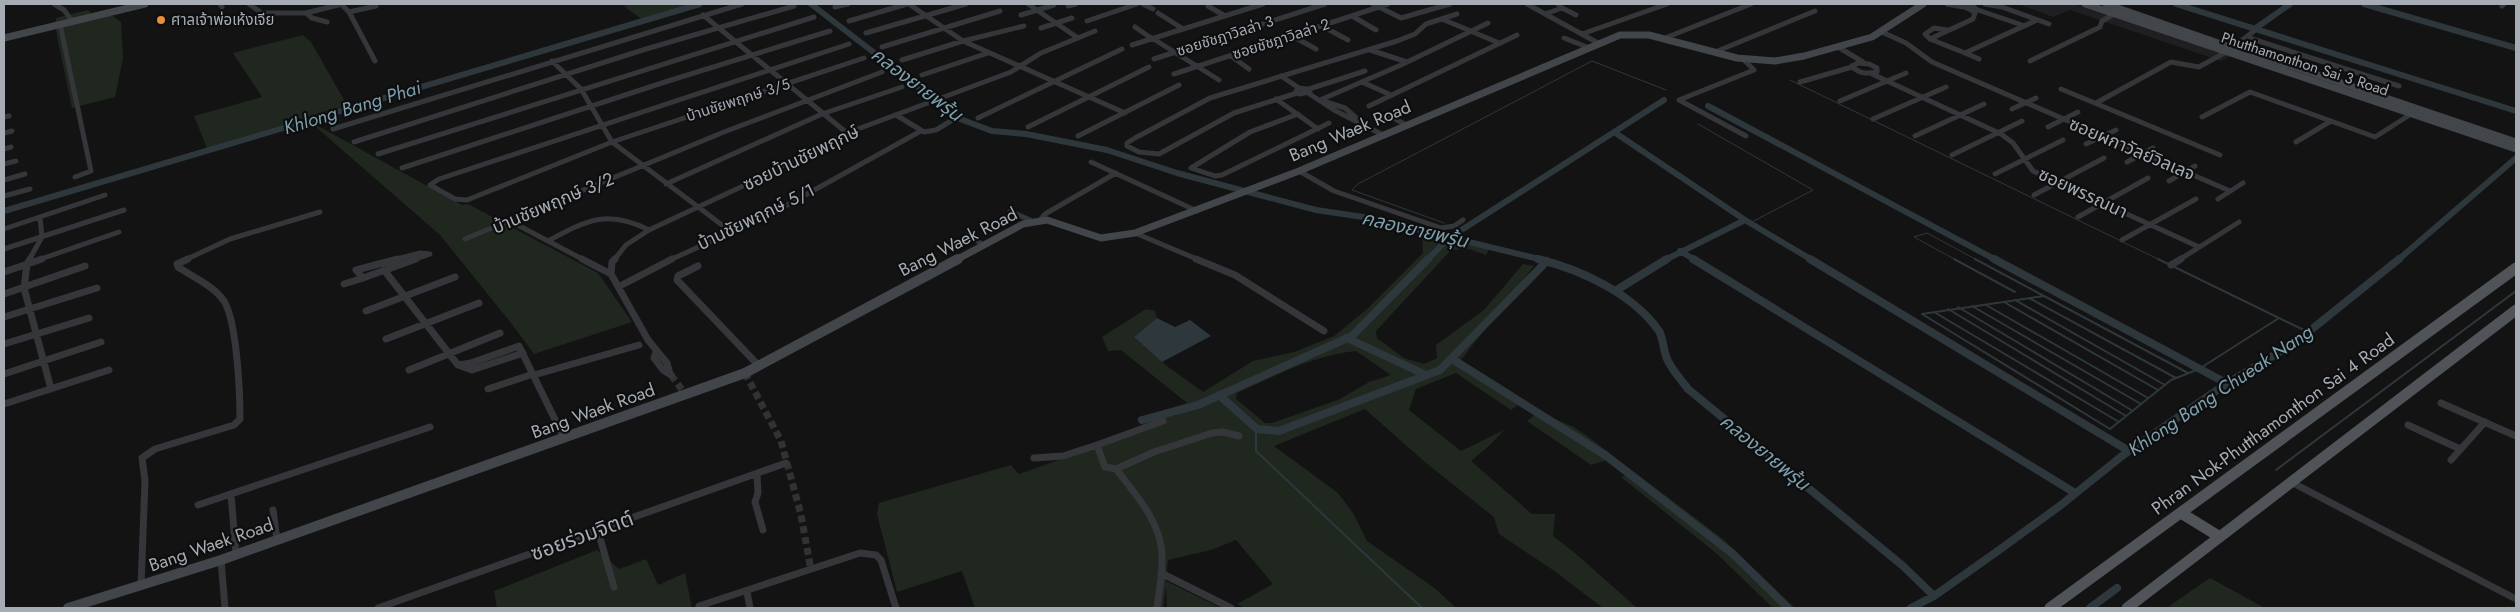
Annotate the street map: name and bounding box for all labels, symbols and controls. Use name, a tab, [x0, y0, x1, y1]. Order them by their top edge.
place label: ศาลเจ้าพ่อเห้งเจีย	[171, 9, 274, 31]
street label: ซอยชัชฎาวิลล่า 3	[1174, 10, 1276, 62]
street label: ซอยชัชฎาวิลล่า 2	[1230, 13, 1332, 65]
marker: ศาลเจ้าพ่อเห้งเจีย	[155, 14, 167, 26]
street label: Phutthamonthon Sai 3 Road	[2218, 27, 2392, 101]
water label: คลองยายพรุ้น	[865, 41, 969, 128]
water label: Khlong Bang Phai	[280, 73, 425, 141]
street label: บ้านชัยพฤกษ์ 3/5	[683, 73, 793, 127]
street label: Bang Waek Road	[1285, 94, 1415, 168]
street label: ซอยผกาวัลย์วิลเลจ	[2065, 111, 2199, 187]
street label: ซอยบ้านชัยพฤกษ์	[738, 119, 864, 197]
street label: ซอยพรรณนา	[2034, 161, 2132, 225]
street label: บ้านชัยพฤกษ์ 3/2	[488, 166, 618, 240]
street label: บ้านชัยพฤกษ์ 5/1	[693, 177, 819, 257]
street label: Bang Waek Road	[894, 201, 1022, 283]
water label: คลองยายพรุ้น	[1359, 204, 1472, 255]
water label: Khlong Bang Chueak Nang	[2122, 318, 2319, 462]
street label: Phran Nok-Phutthamonthon Sai 4 Road	[2146, 327, 2400, 521]
street label: Bang Waek Road	[528, 377, 658, 445]
water label: คลองยายพรุ้น	[1714, 408, 1816, 498]
street label: ซอยร่วมจิตต์	[526, 504, 638, 568]
street label: Bang Waek Road	[145, 512, 277, 578]

